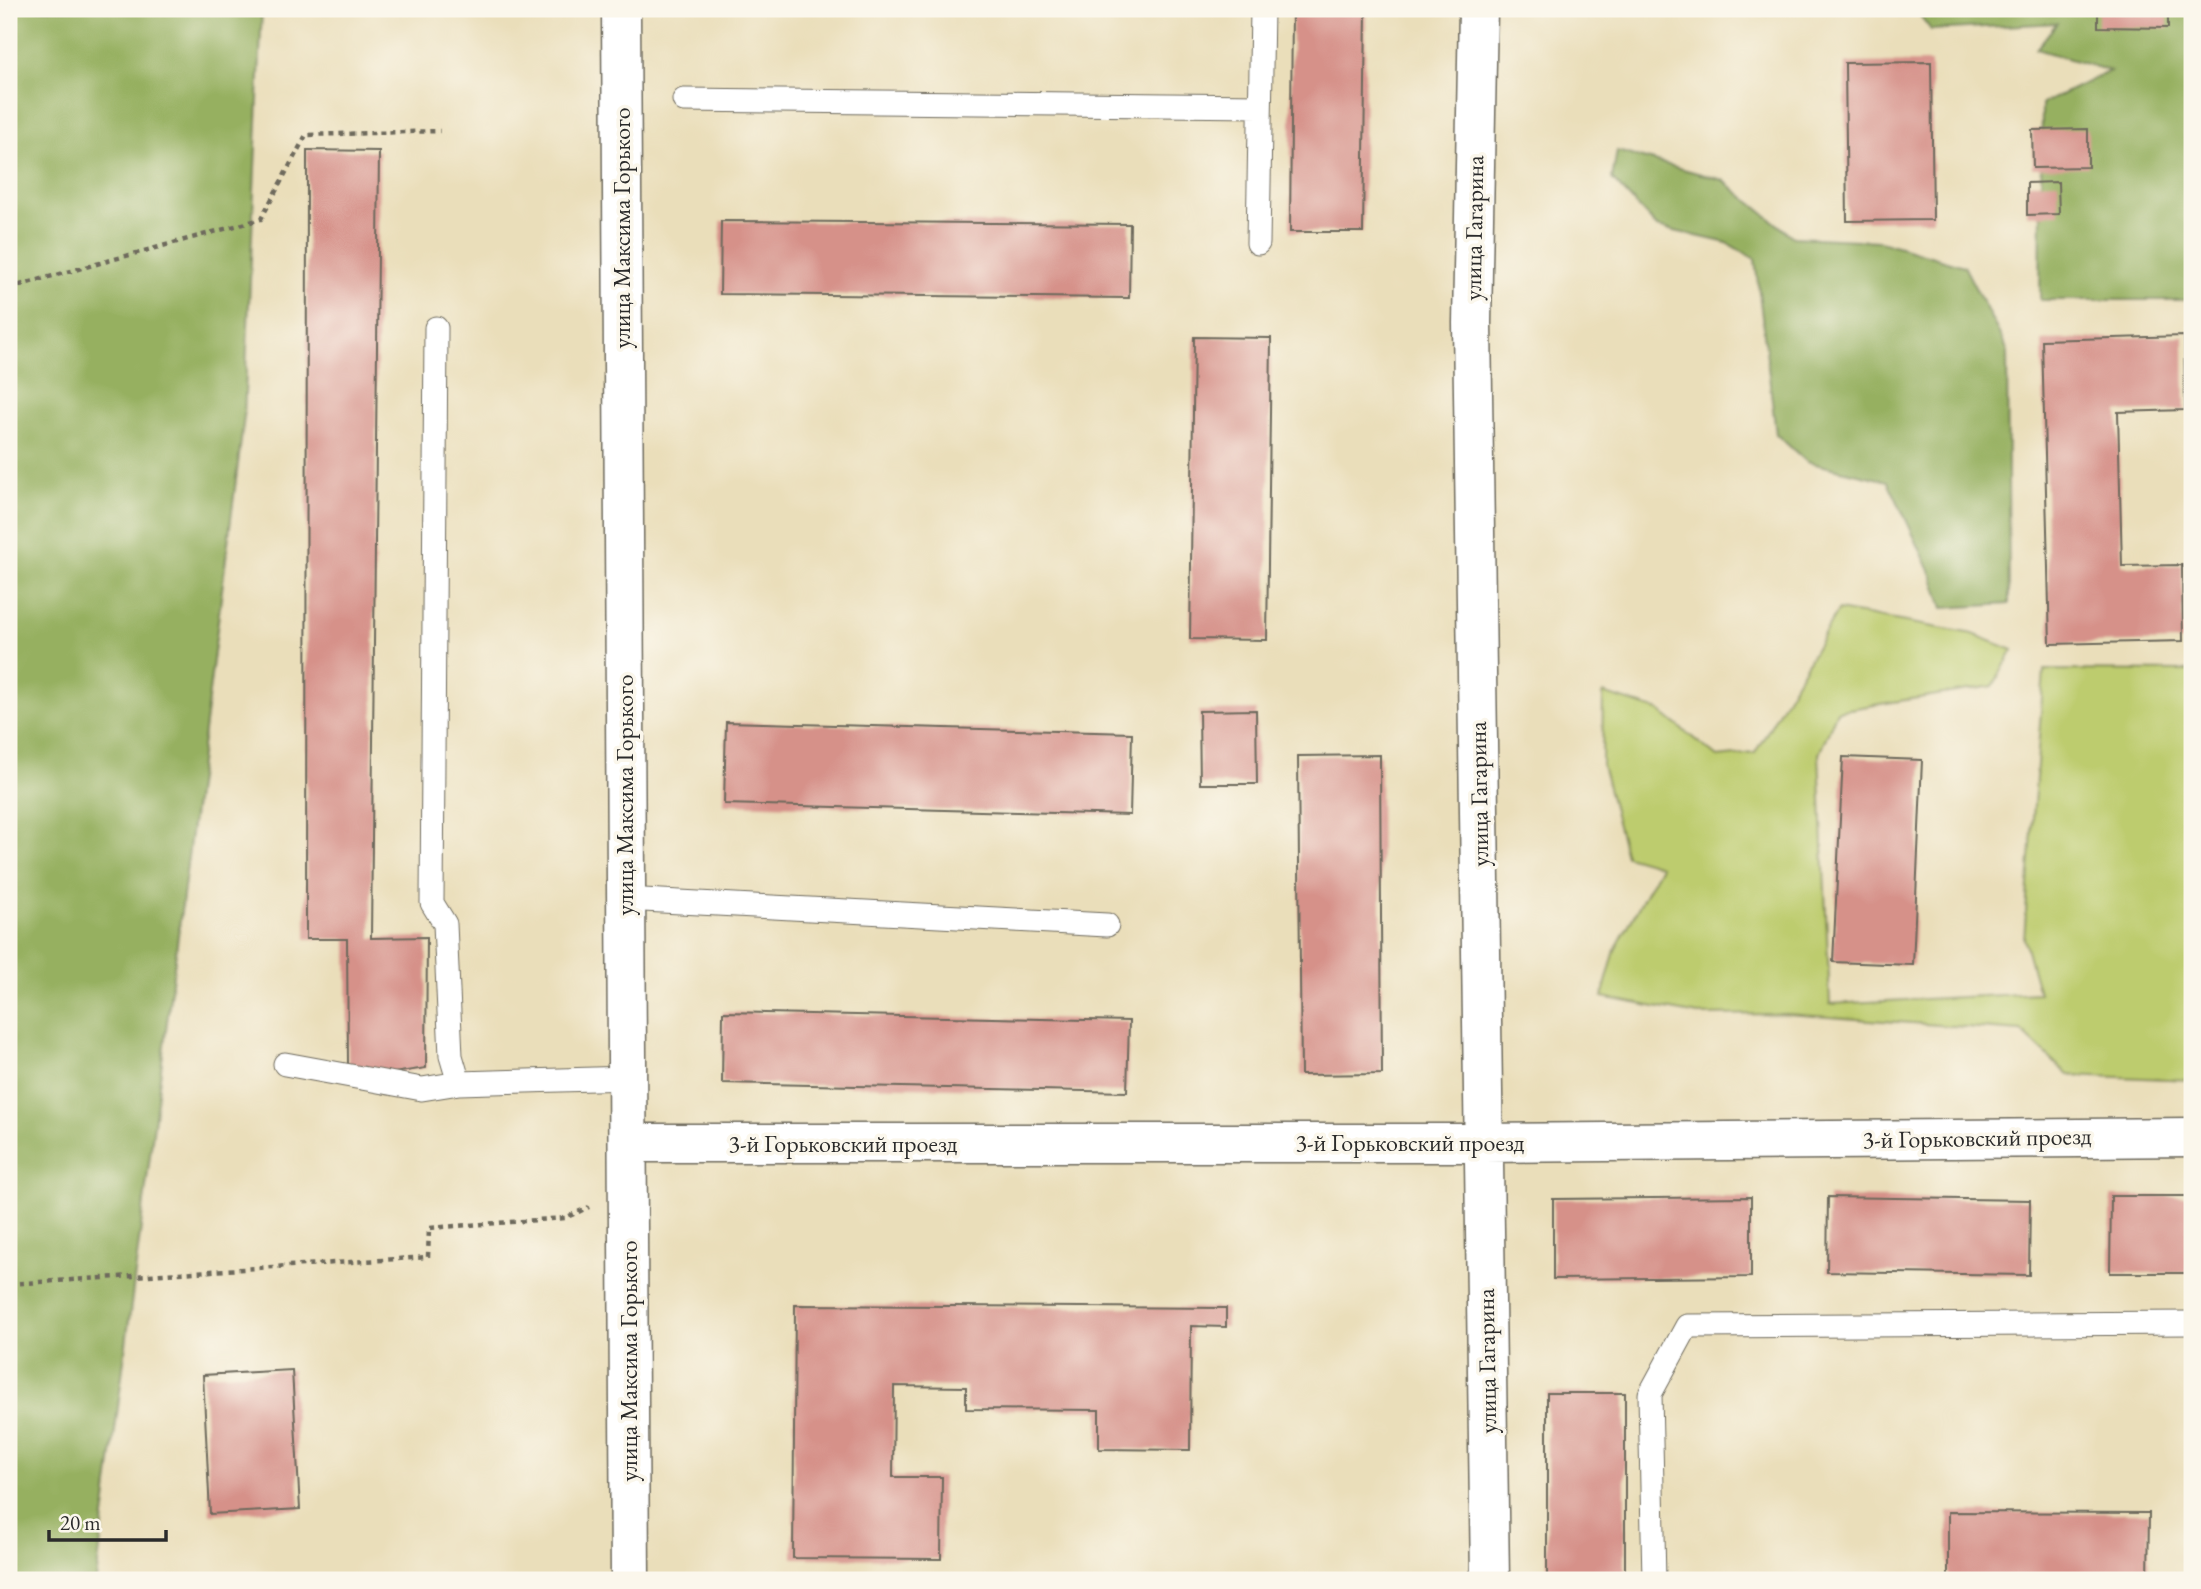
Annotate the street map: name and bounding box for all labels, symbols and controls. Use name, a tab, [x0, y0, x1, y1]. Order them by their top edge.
street label: улица Максима Горького	[606, 107, 637, 349]
street label: улица Гагарина	[1457, 155, 1490, 301]
street label: улица Максима Горького	[609, 674, 640, 916]
street label: улица Гагарина	[1462, 721, 1495, 867]
street label: 3-й Горьковский проезд	[1862, 1120, 2092, 1155]
street label: 3-й Горьковский проезд	[1295, 1127, 1525, 1158]
street label: 3-й Горьковский проезд	[728, 1128, 958, 1159]
street label: улица Максима Горького	[613, 1240, 644, 1482]
street label: улица Гагарина	[1470, 1288, 1503, 1434]
scale bar	[49, 1498, 166, 1542]
text: 20 m	[60, 1509, 101, 1536]

